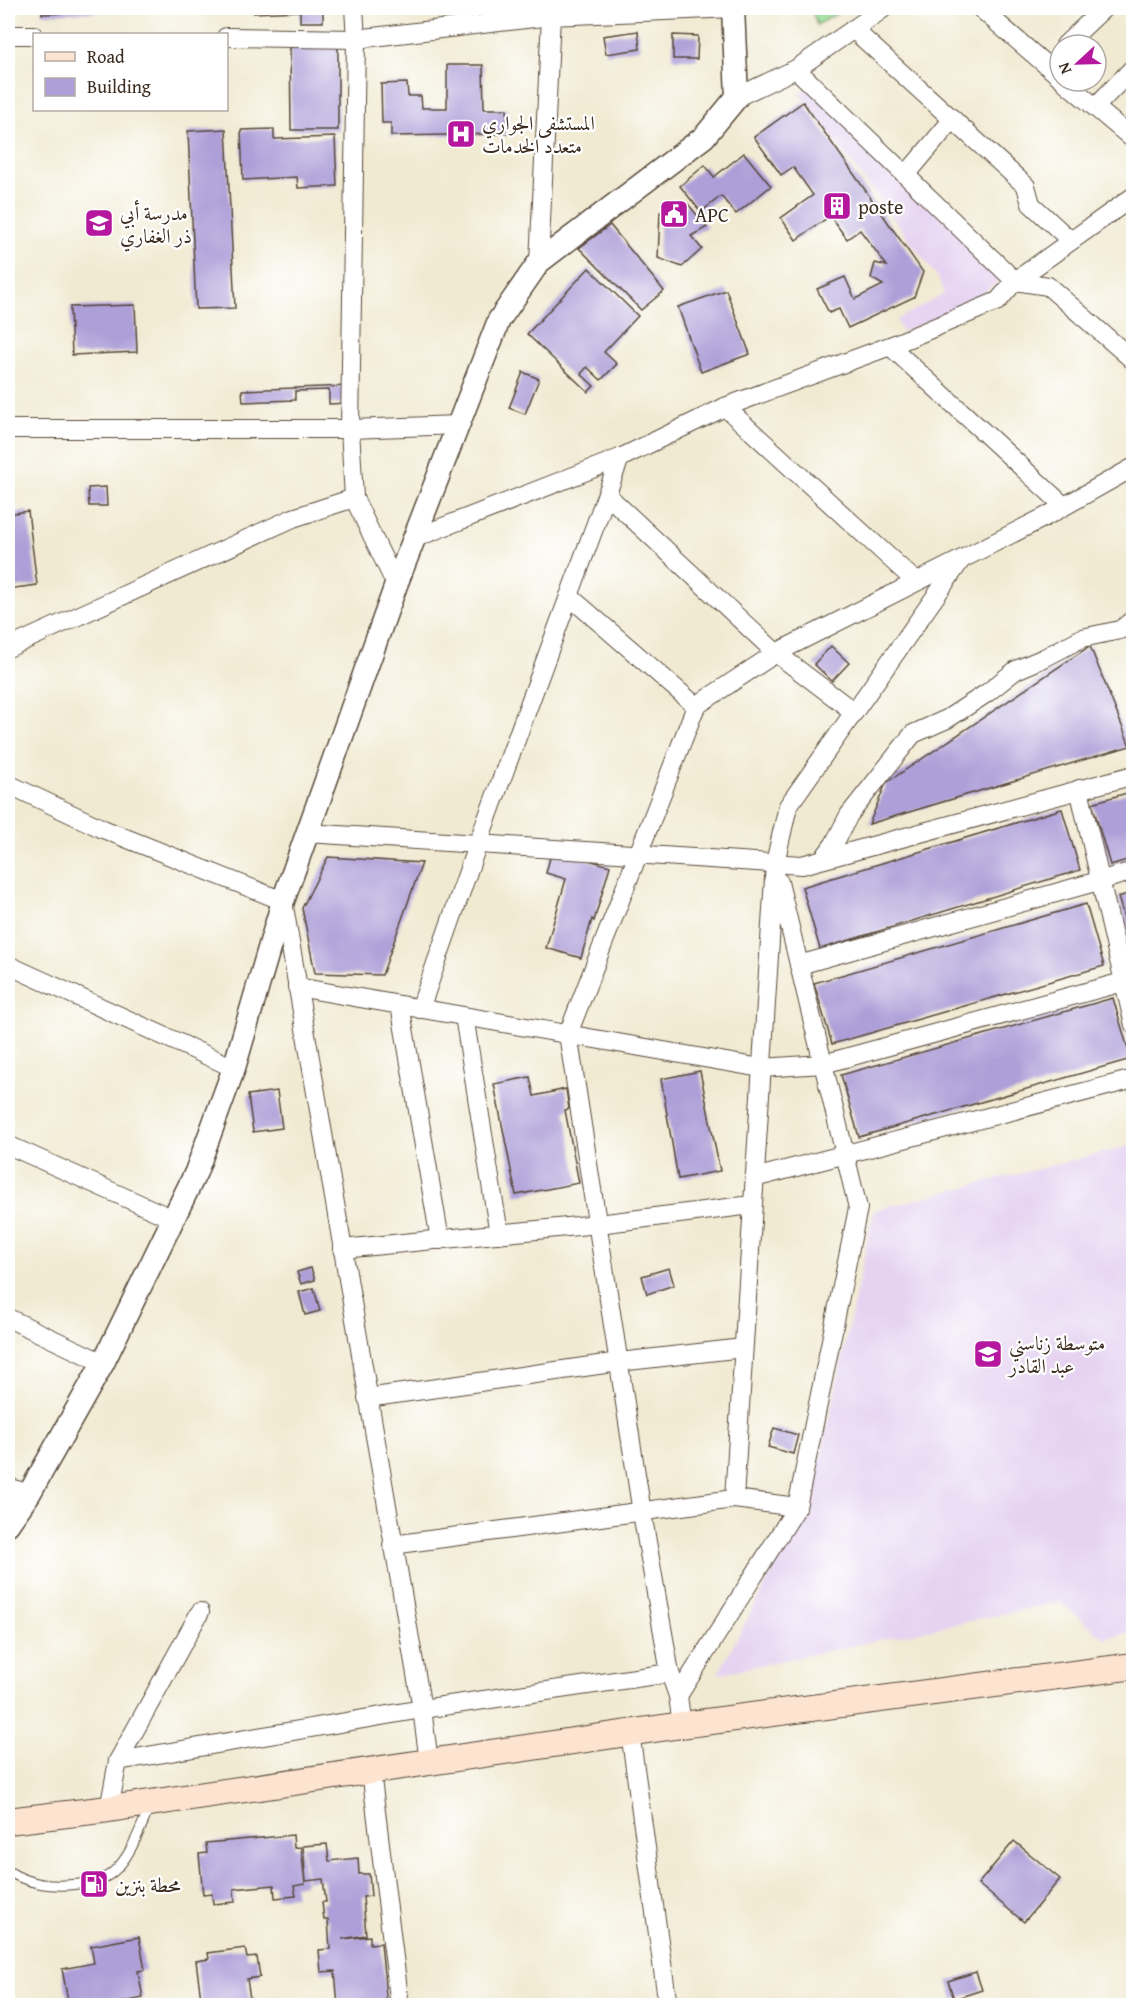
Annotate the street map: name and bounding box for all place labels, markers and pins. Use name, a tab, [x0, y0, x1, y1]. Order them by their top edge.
place label: المستشفى الجواري متعدد الخدمات	[482, 108, 595, 160]
hospital icon: المستشفى الجواري متعدد الخدمات	[445, 118, 477, 150]
building icon: poste	[821, 190, 853, 222]
place label: poste	[858, 192, 903, 221]
place label: مدرسة أبي ذر الغفاري	[120, 198, 192, 252]
public building icon: APC	[658, 198, 690, 230]
place label: APC	[695, 200, 729, 229]
school or university icon: مدرسة أبي ذر الغفاري	[83, 207, 115, 239]
place label: متوسطة زناسني عبد القادر	[1007, 1328, 1105, 1380]
school or university icon: متوسطة زناسني عبد القادر	[972, 1338, 1004, 1370]
fuel station icon: محطة بنزين	[78, 1868, 110, 1900]
place label: محطة بنزين	[115, 1870, 181, 1899]

